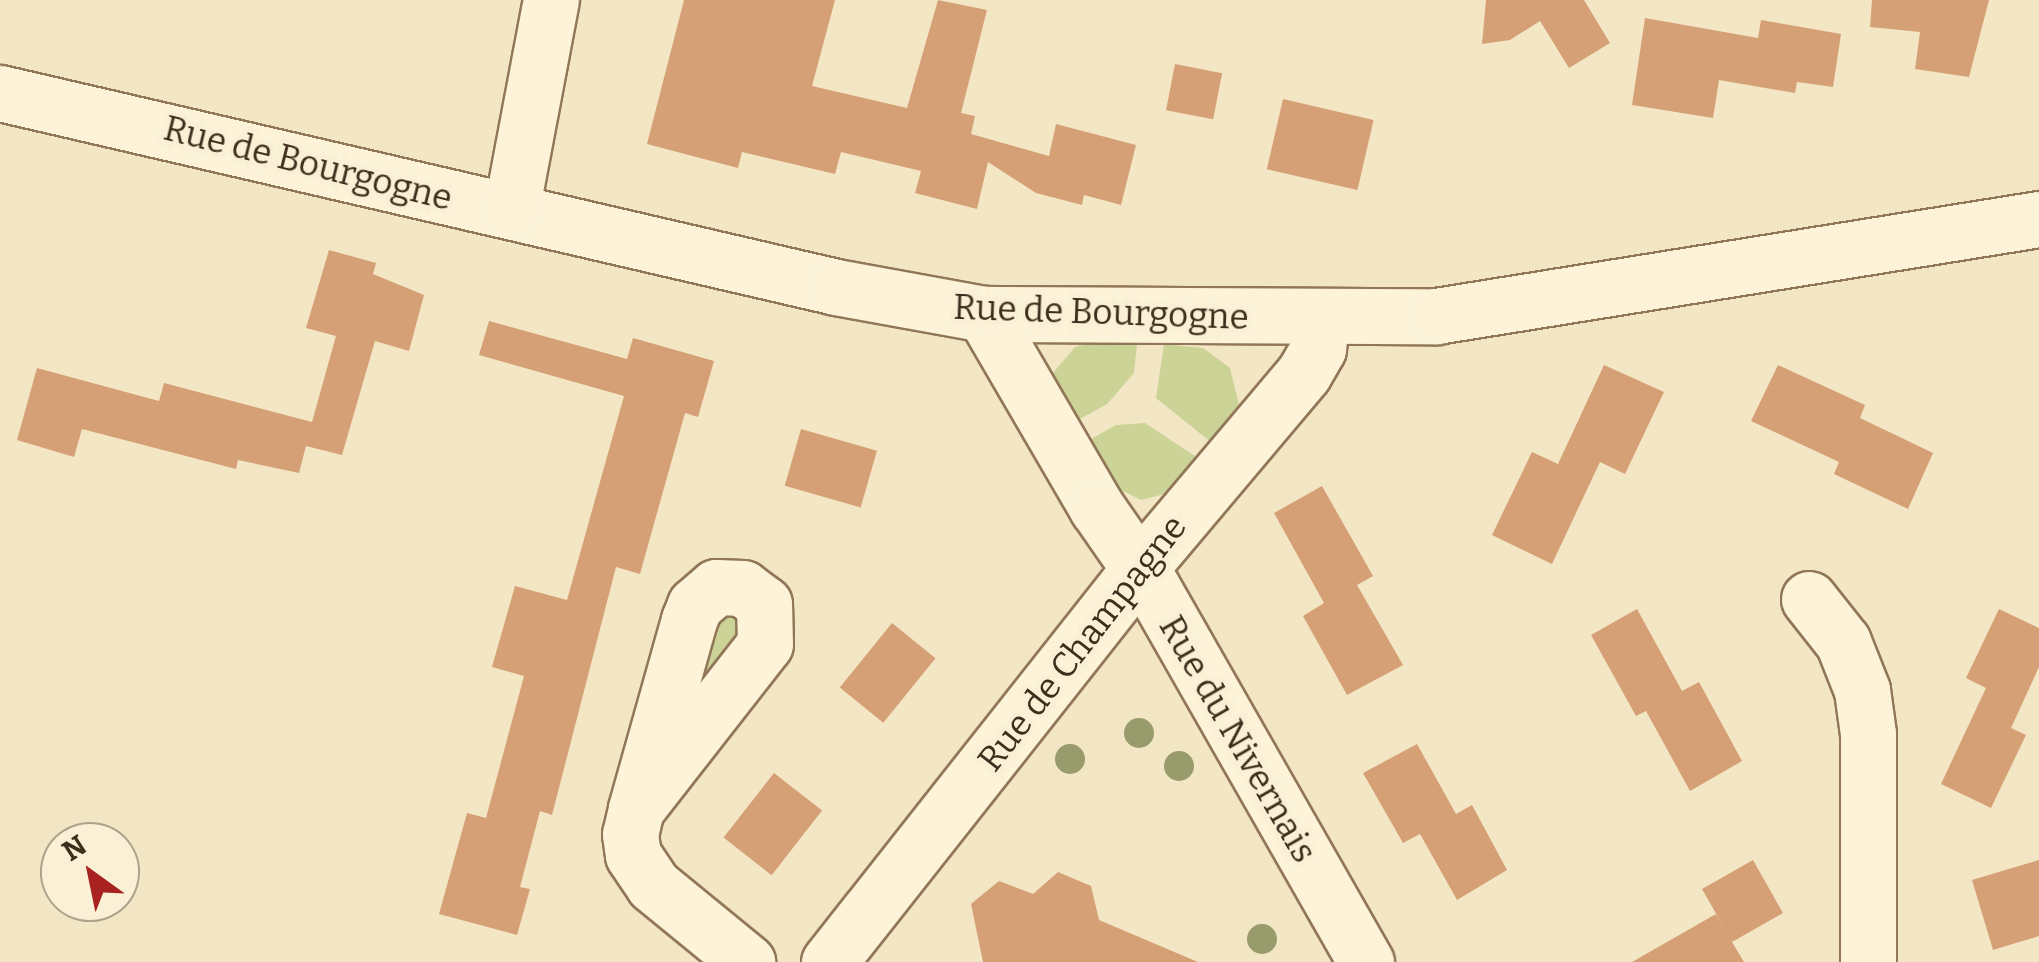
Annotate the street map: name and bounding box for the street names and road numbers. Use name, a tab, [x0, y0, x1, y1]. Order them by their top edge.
street label: Rue de Bourgogne	[160, 107, 456, 219]
street label: Rue de Bourgogne	[953, 286, 1249, 338]
street label: Rue de Champagne	[969, 507, 1195, 779]
street label: Rue du Nivernais	[1150, 608, 1326, 870]

